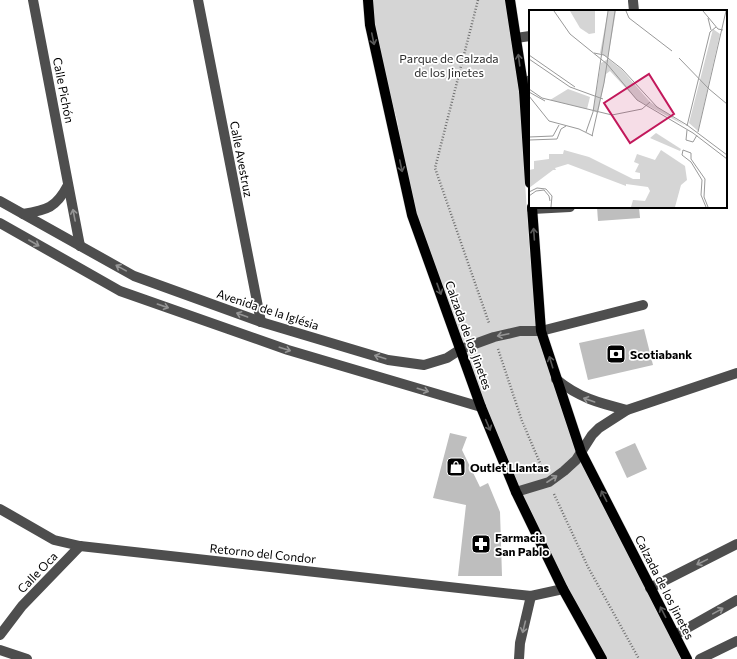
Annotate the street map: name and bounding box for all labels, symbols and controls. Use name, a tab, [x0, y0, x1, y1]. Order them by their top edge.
inset map	[529, 10, 727, 208]
one-way arrow	[370, 32, 378, 45]
park label: Parque de Calzada de los Jinetes	[399, 51, 499, 80]
one-way arrow	[515, 54, 523, 67]
street label: Calle Pichón	[51, 56, 77, 124]
street label: Calle Avestruz	[228, 120, 256, 198]
one-way arrow	[397, 159, 405, 172]
one-way arrow	[70, 209, 78, 222]
one-way arrow	[530, 228, 537, 241]
one-way arrow	[28, 239, 40, 247]
one-way arrow	[115, 264, 127, 272]
street label: Calzada de los Jinetes	[442, 279, 495, 392]
one-way arrow	[436, 283, 444, 295]
street label: Avenida de la Iglésia	[215, 286, 321, 332]
one-way arrow	[156, 303, 168, 311]
one-way arrow	[236, 311, 249, 318]
one-way arrow	[497, 332, 510, 340]
bank icon: Scotiabank	[605, 343, 627, 365]
one-way arrow	[279, 346, 292, 353]
place label: Scotiabank	[630, 347, 692, 361]
one-way arrow	[373, 353, 386, 360]
one-way arrow	[547, 356, 554, 369]
one-way arrow	[417, 387, 430, 394]
one-way arrow	[583, 395, 595, 403]
one-way arrow	[485, 418, 492, 430]
shop icon: Outlet Llantas	[445, 456, 467, 478]
place label: Outlet Llantas	[470, 460, 549, 474]
one-way arrow	[546, 475, 558, 483]
one-way arrow	[599, 490, 607, 502]
place label: Farmacia San Pablo	[495, 530, 549, 558]
pharmacy icon: Farmacia San Pablo	[470, 533, 492, 555]
street label: Calzada de los Jinetes	[632, 533, 697, 642]
street label: Retorno del Condor	[209, 540, 317, 566]
street label: Calle Oca	[14, 549, 60, 595]
one-way arrow	[696, 559, 708, 566]
one-way arrow	[659, 606, 666, 618]
one-way arrow	[712, 606, 724, 614]
one-way arrow	[519, 621, 527, 634]

